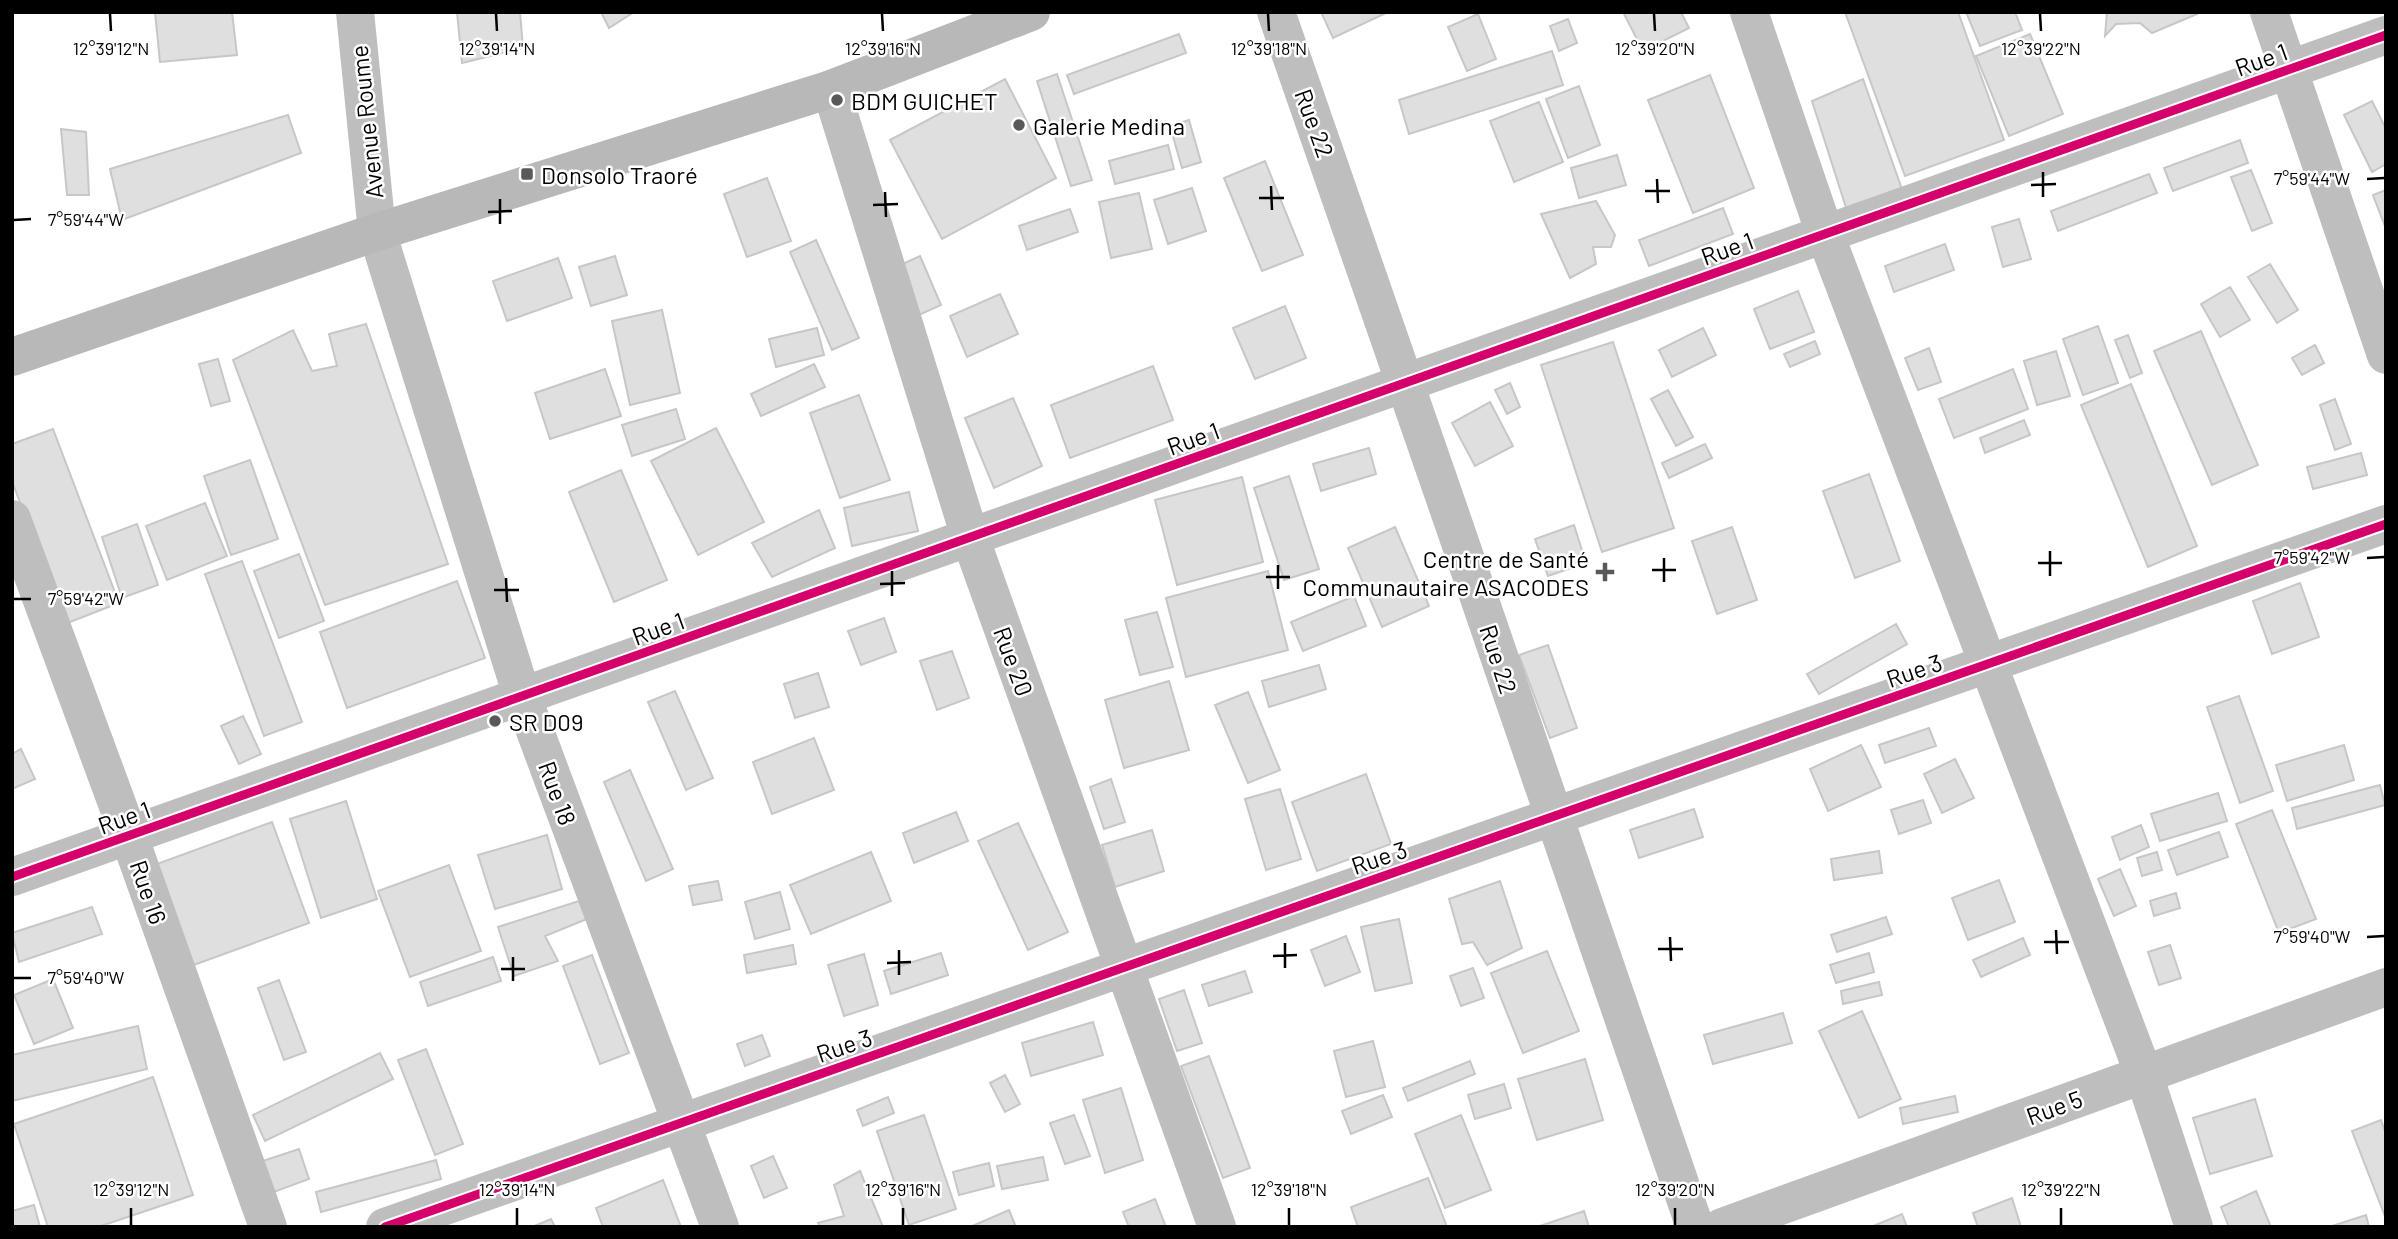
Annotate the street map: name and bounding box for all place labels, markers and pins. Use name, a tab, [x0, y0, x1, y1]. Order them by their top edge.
place label: BDM GUICHET	[851, 86, 998, 115]
marker: BDM GUICHET	[829, 92, 845, 108]
place label: Galerie Medina	[1033, 111, 1185, 140]
marker: Galerie Medina	[1011, 117, 1027, 133]
place label: Donsolo Traoré	[541, 160, 698, 189]
marker: Donsolo Traoré	[519, 166, 535, 182]
place label: Centre de Santé Communautaire ASACODES	[1303, 544, 1589, 601]
marker: Centre de Santé Communautaire ASACODES	[1595, 562, 1615, 582]
place label: SR D09	[509, 707, 583, 736]
marker: SR D09	[487, 713, 503, 729]

